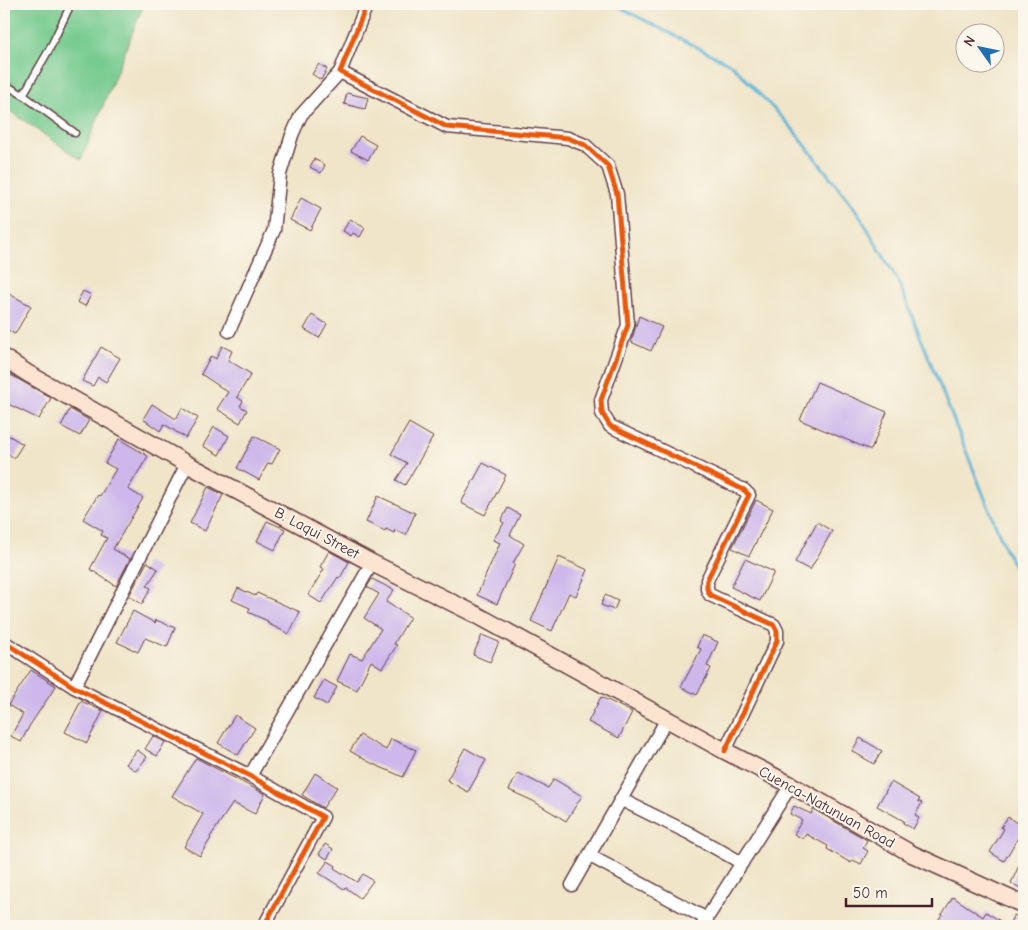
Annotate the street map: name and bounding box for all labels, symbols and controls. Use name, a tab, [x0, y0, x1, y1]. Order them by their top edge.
north arrow	[956, 22, 1006, 72]
text: N	[960, 33, 979, 50]
street label: B. Laqui Street	[272, 503, 363, 563]
street label: Cuenca-Natunuan Road	[756, 762, 898, 852]
scale bar	[846, 875, 932, 907]
text: 50 m	[853, 884, 888, 902]

